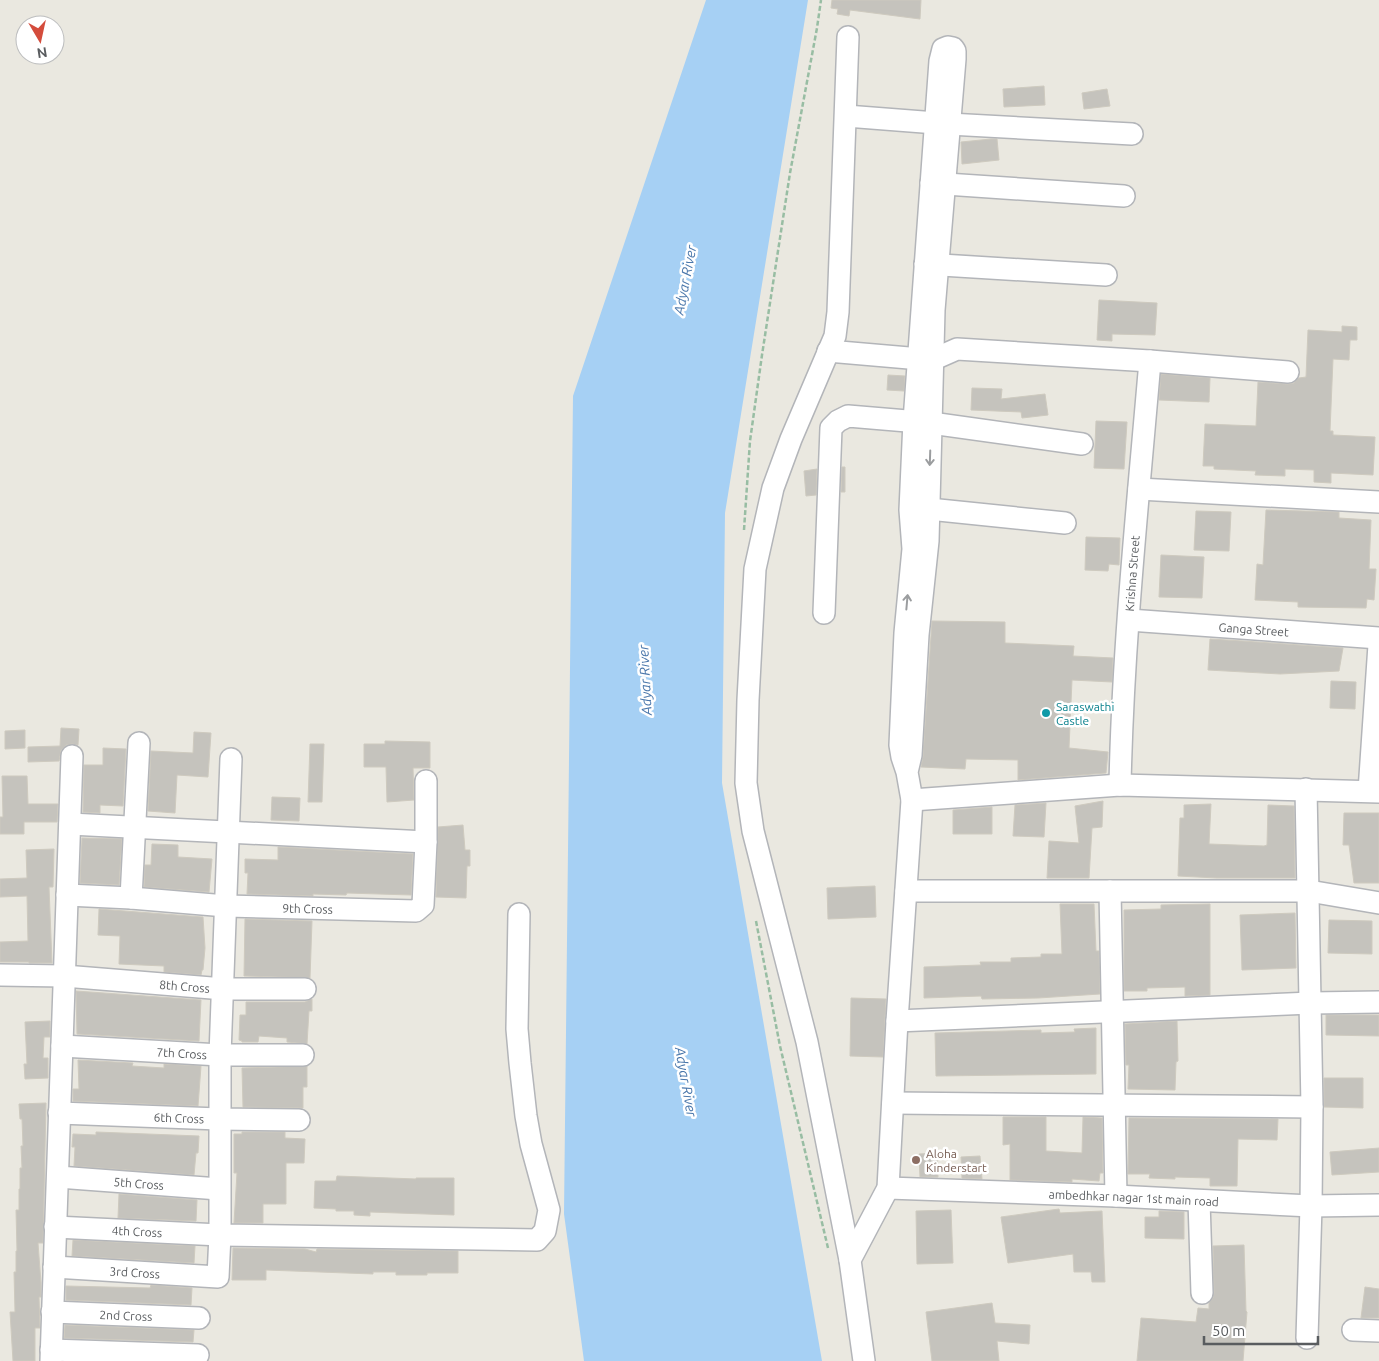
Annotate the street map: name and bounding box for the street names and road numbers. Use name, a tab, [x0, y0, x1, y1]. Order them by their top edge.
street label: Krishna Street	[1122, 535, 1141, 612]
street label: Ganga Street	[1218, 620, 1290, 638]
street label: 9th Cross	[282, 901, 333, 915]
street label: 8th Cross	[159, 977, 210, 994]
street label: 7th Cross	[156, 1045, 207, 1061]
street label: 6th Cross	[153, 1110, 204, 1125]
street label: 5th Cross	[113, 1175, 164, 1191]
street label: ambedhkar nagar 1st main road	[1048, 1187, 1219, 1208]
street label: 4th Cross	[111, 1223, 162, 1239]
street label: 3rd Cross	[109, 1264, 160, 1280]
street label: 2nd Cross	[99, 1307, 153, 1323]

